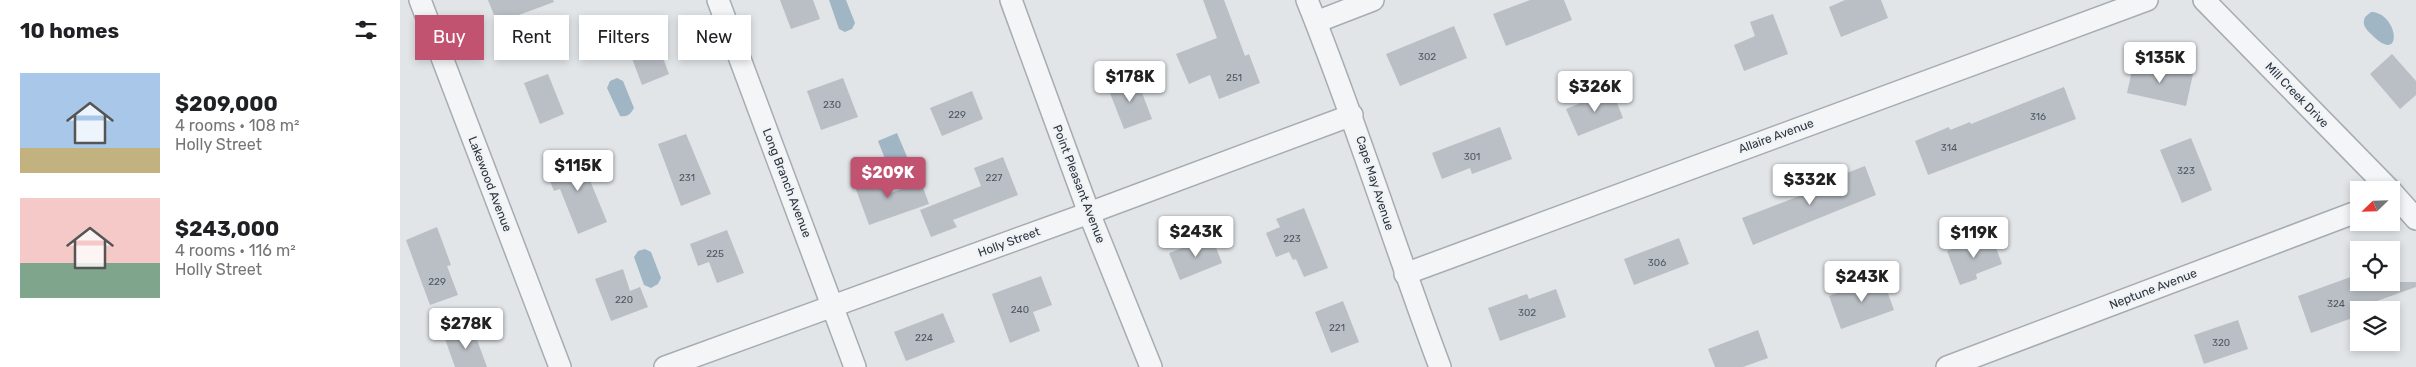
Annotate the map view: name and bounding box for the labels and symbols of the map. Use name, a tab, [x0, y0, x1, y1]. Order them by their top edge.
pin: $135K	[2125, 42, 2195, 84]
house number: 302	[1418, 51, 1436, 63]
street label: Mill Creek Drive	[2262, 60, 2332, 131]
pin: $178K	[1095, 61, 1165, 103]
pin: $326K	[1560, 70, 1630, 113]
house number: 251	[1226, 72, 1242, 84]
house number: 230	[823, 99, 841, 111]
house number: 229	[948, 109, 966, 121]
house number: 316	[2030, 111, 2046, 123]
street label: Allaire Avenue	[1736, 116, 1816, 156]
street label: Point Pleasant Avenue	[1050, 123, 1108, 245]
street label: Long Branch Avenue	[760, 126, 814, 240]
street label: Lakewood Avenue	[465, 134, 515, 234]
street label: Cape May Avenue	[1353, 134, 1397, 232]
house number: 314	[1941, 142, 1957, 154]
pin: $115K	[543, 150, 613, 192]
house number: 301	[1464, 151, 1480, 163]
pin: $209K	[853, 156, 923, 199]
pin: $332K	[1775, 164, 1845, 206]
house number: 323	[2177, 165, 2195, 177]
house number: 231	[679, 172, 695, 184]
house number: 227	[986, 172, 1002, 184]
north arrow	[2350, 181, 2400, 231]
pin: $243K	[1161, 216, 1231, 258]
pin: $119K	[1939, 216, 2009, 259]
street label: Holly Street	[976, 224, 1042, 260]
house number: 223	[1283, 233, 1301, 245]
house number: 225	[706, 248, 724, 260]
house number: 306	[1648, 257, 1666, 269]
pin: $243K	[1827, 260, 1897, 303]
street label: Neptune Avenue	[2107, 266, 2199, 312]
house number: 229	[428, 276, 446, 288]
house number: 220	[615, 294, 633, 306]
house number: 324	[2327, 298, 2345, 310]
house number: 240	[1011, 304, 1029, 316]
house number: 302	[1518, 307, 1536, 319]
pin: $278K	[431, 308, 501, 350]
house number: 221	[1329, 322, 1345, 334]
house number: 224	[915, 332, 933, 344]
house number: 320	[2212, 337, 2230, 349]

